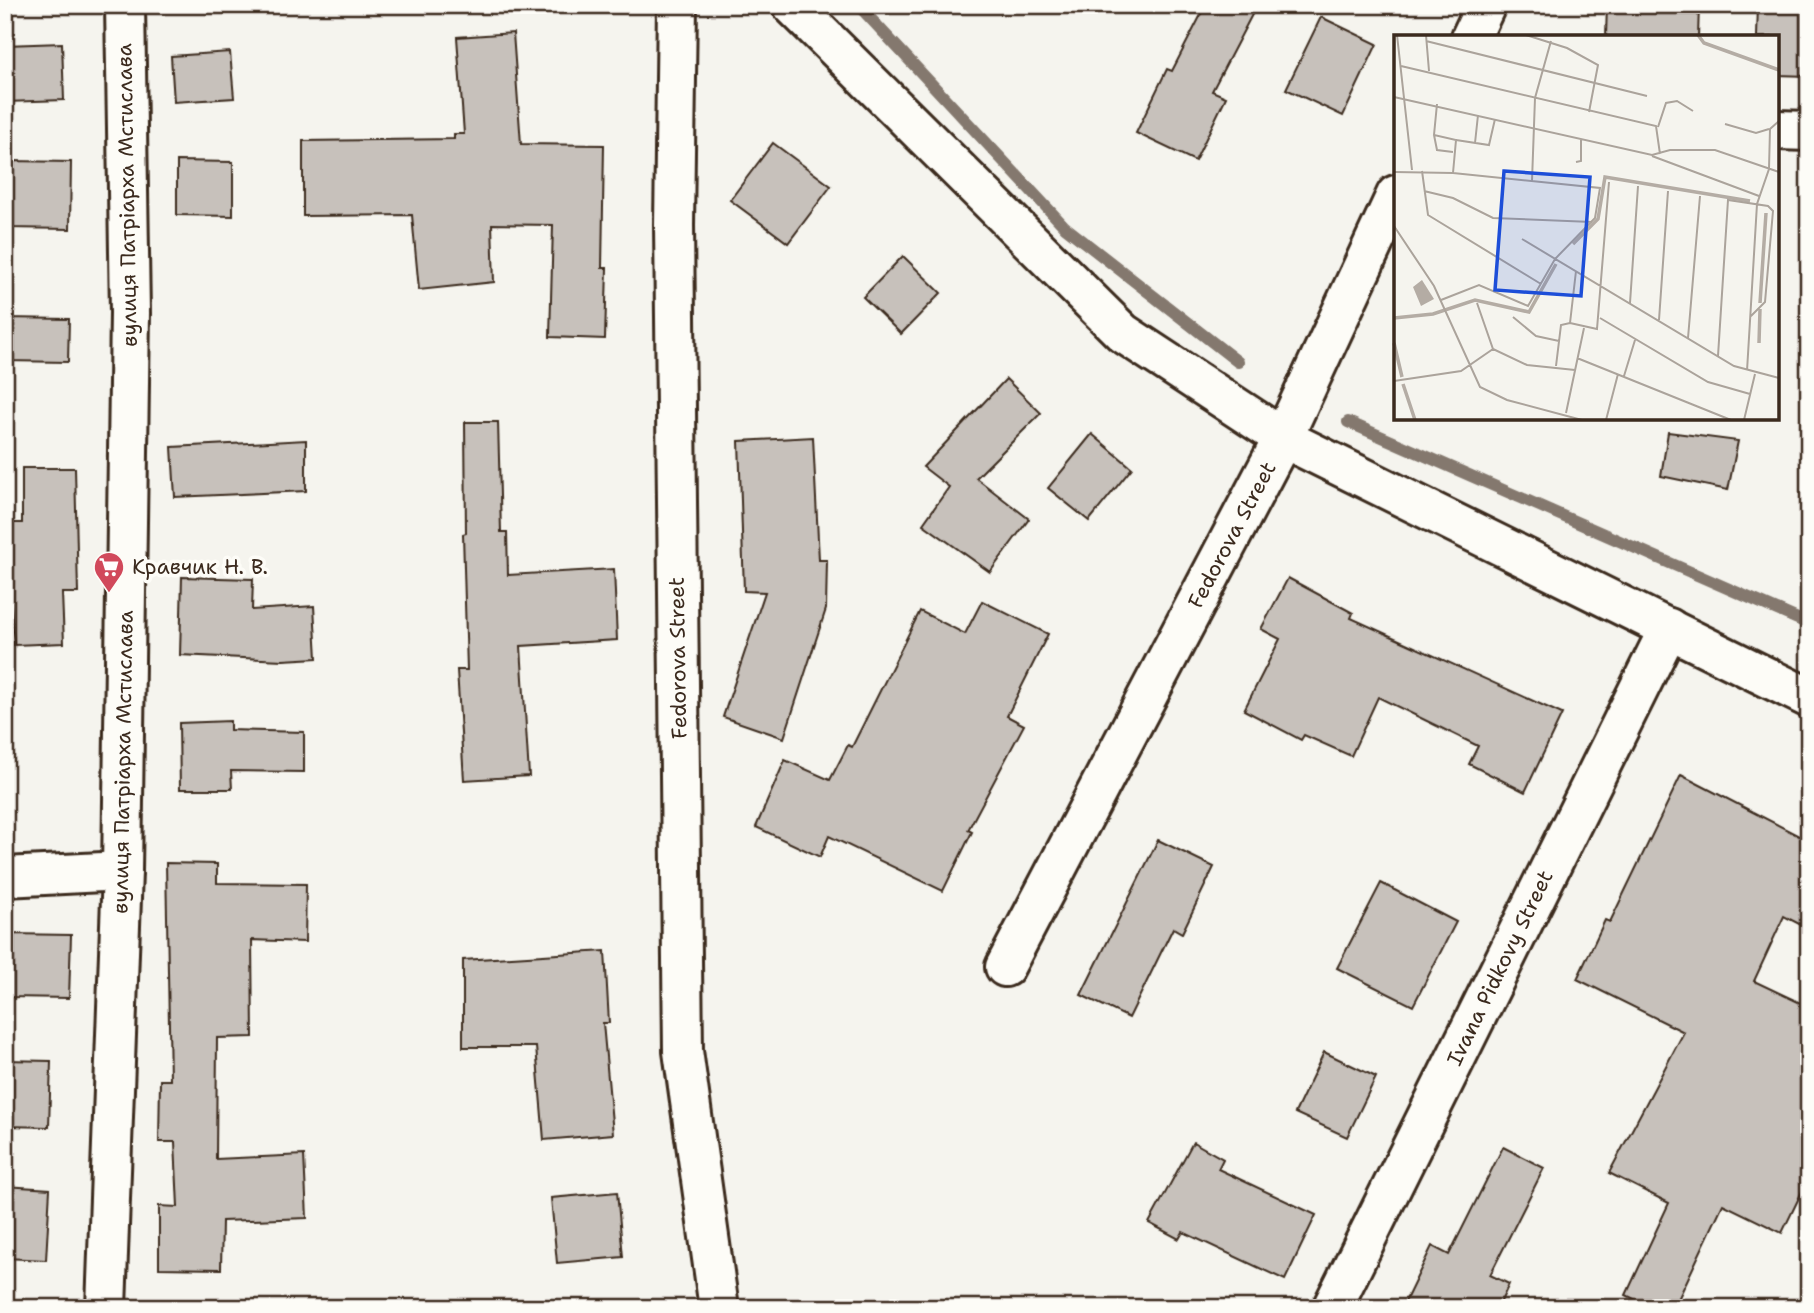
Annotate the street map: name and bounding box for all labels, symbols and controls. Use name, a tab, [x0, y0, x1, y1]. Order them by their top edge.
inset map	[1394, 35, 1779, 420]
street label: вулиця Патріарха Мстислава	[110, 43, 144, 347]
street label: Fedorova Street	[1182, 457, 1282, 613]
supermarket icon: Кравчик Н. В.	[92, 550, 126, 594]
place label: Кравчик Н. В.	[132, 553, 268, 581]
street label: Fedorova Street	[663, 577, 693, 739]
street label: вулиця Патріарха Мстислава	[106, 610, 140, 914]
street label: Ivana Pidkovy Street	[1440, 866, 1560, 1070]

